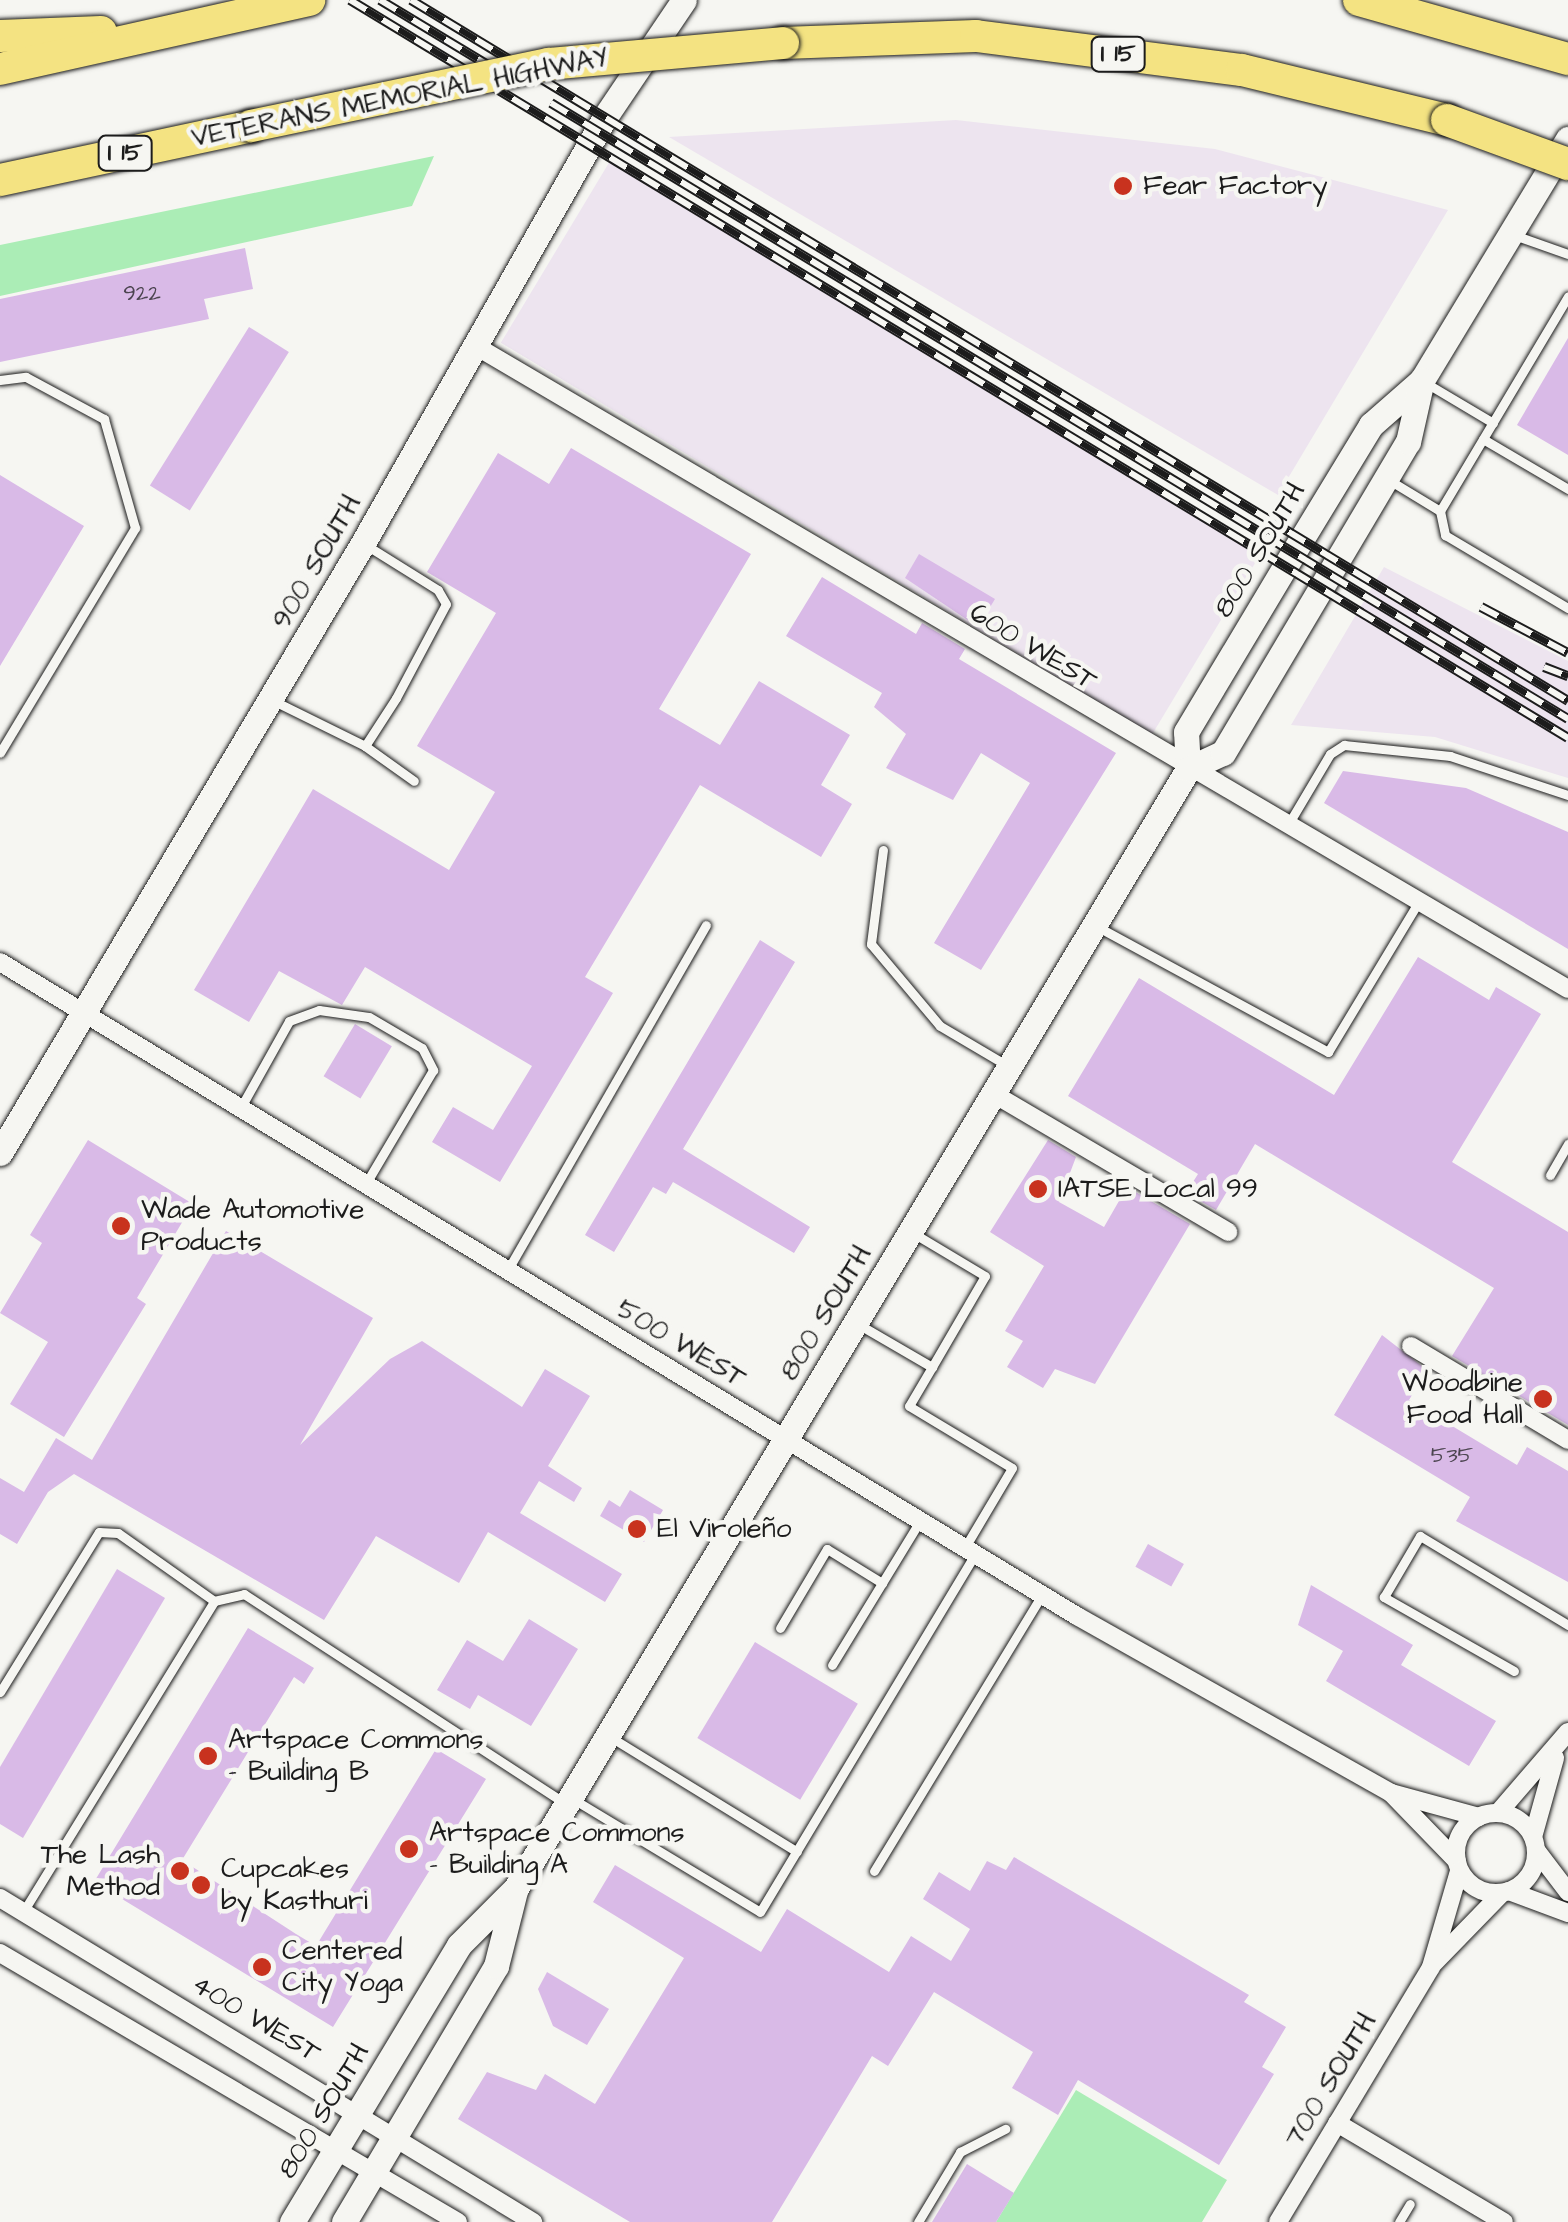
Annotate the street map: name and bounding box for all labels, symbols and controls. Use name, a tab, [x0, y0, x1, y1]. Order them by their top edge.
road number: I 15	[1090, 34, 1146, 74]
street label: VETERANS MEMORIAL HIGHWAY	[189, 41, 611, 155]
road number: I 15	[98, 133, 152, 173]
place label: Fear Factory	[1143, 169, 1328, 203]
marker: Fear Factory	[1112, 175, 1134, 197]
house number: 922	[123, 281, 161, 307]
street label: 800 SOUTH	[1207, 476, 1313, 624]
street label: 900 SOUTH	[265, 489, 369, 635]
street label: 600 WEST	[963, 596, 1103, 698]
place label: IATSE Local 99	[1058, 1172, 1258, 1206]
marker: IATSE Local 99	[1027, 1178, 1049, 1200]
place label: Wade Automotive Products	[141, 1193, 364, 1259]
marker: Wade Automotive Products	[110, 1215, 132, 1237]
street label: 800 SOUTH	[773, 1239, 879, 1387]
street label: 500 WEST	[610, 1292, 752, 1396]
place label: Woodbine Food Hall	[1402, 1366, 1523, 1432]
marker: Woodbine Food Hall	[1532, 1388, 1554, 1410]
house number: 535	[1431, 1443, 1473, 1469]
place label: El Viroleño	[657, 1512, 791, 1546]
marker: El Viroleño	[626, 1518, 648, 1540]
place label: Artspace Commons - Building B	[228, 1723, 484, 1789]
marker: Artspace Commons - Building B	[197, 1745, 219, 1767]
place label: Artspace Commons - Building A	[429, 1816, 685, 1882]
place label: The Lash Method	[41, 1838, 160, 1904]
marker: Artspace Commons - Building A	[398, 1838, 420, 1860]
place label: Cupcakes by Kasthuri	[221, 1852, 368, 1918]
marker: The Lash Method	[169, 1860, 191, 1882]
marker: Cupcakes by Kasthuri	[190, 1874, 212, 1896]
place label: Centered City Yoga	[282, 1934, 403, 2000]
marker: Centered City Yoga	[251, 1956, 273, 1978]
street label: 400 WEST	[186, 1968, 326, 2070]
street label: 700 SOUTH	[1278, 2007, 1384, 2153]
street label: 800 SOUTH	[271, 2037, 377, 2185]

